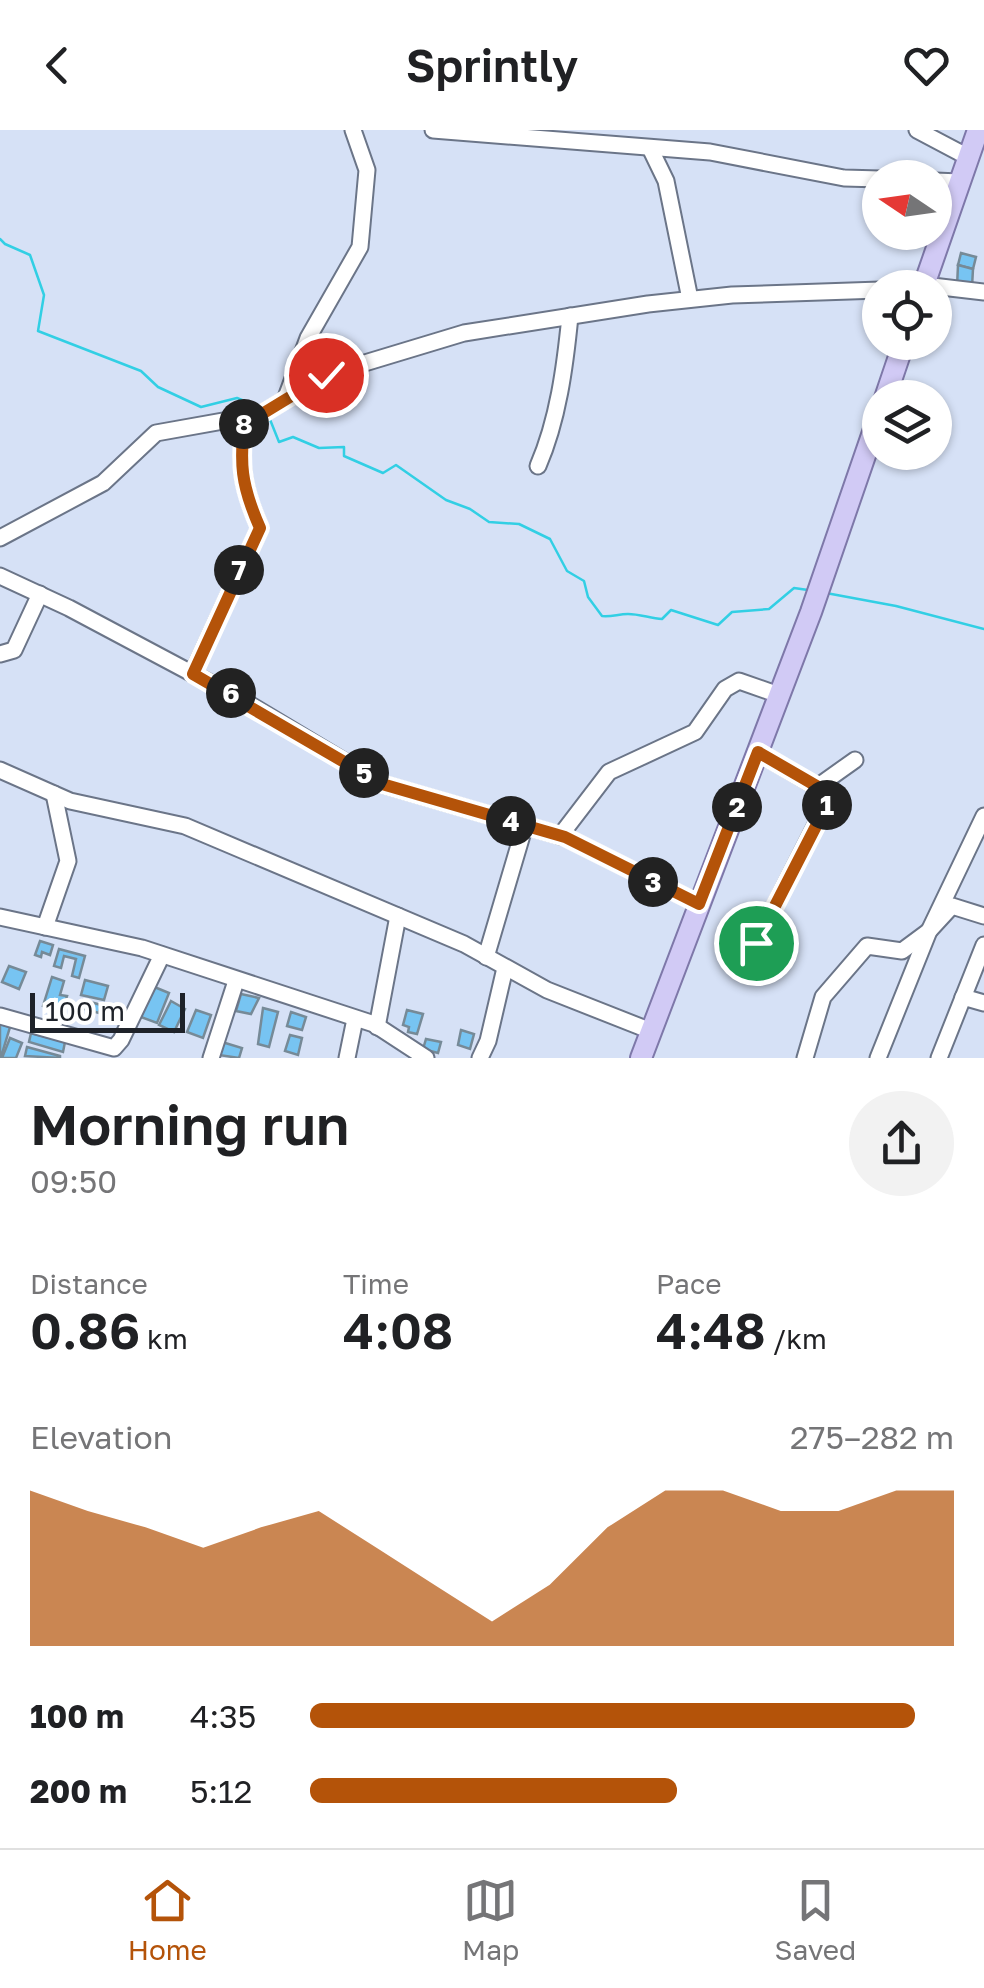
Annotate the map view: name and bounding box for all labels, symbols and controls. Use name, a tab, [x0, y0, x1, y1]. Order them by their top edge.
icon: back	[30, 38, 85, 93]
text: Sprintly	[406, 38, 578, 92]
icon: heart	[899, 38, 954, 93]
north arrow	[862, 160, 952, 250]
map controls	[862, 160, 952, 470]
button: locate	[862, 270, 952, 360]
pin	[284, 333, 369, 418]
icon: check	[299, 348, 354, 403]
button: layers	[862, 380, 952, 470]
pin: 8	[219, 399, 269, 449]
text: 8	[235, 407, 253, 440]
pin: 7	[214, 545, 264, 595]
text: 7	[231, 553, 247, 586]
pin: 6	[206, 668, 256, 718]
text: 6	[222, 676, 240, 709]
pin: 5	[339, 748, 389, 798]
text: 5	[355, 756, 373, 789]
pin: 1	[802, 780, 852, 830]
pin: 2	[712, 782, 762, 832]
text: 1	[820, 788, 834, 821]
text: 2	[728, 790, 746, 823]
pin: 4	[486, 796, 536, 846]
text: 4	[502, 804, 520, 837]
pin: 3	[628, 857, 678, 907]
text: 3	[644, 865, 662, 898]
pin	[714, 901, 799, 986]
icon: arrive	[729, 916, 784, 971]
scale bar	[30, 988, 185, 1033]
text: 100 m	[45, 994, 125, 1027]
text: Morning run	[30, 1091, 349, 1157]
button: share	[849, 1091, 954, 1196]
text: 09:50	[30, 1162, 117, 1200]
text: Distance	[30, 1267, 148, 1300]
text: Time	[343, 1267, 409, 1300]
text: Pace	[656, 1267, 721, 1300]
text: 0.86	[30, 1300, 140, 1360]
text: 4:08	[343, 1300, 453, 1360]
text: 4:48	[656, 1300, 766, 1360]
text: km	[140, 1322, 188, 1355]
text: /km	[766, 1322, 827, 1355]
text: Elevation	[30, 1418, 172, 1456]
text: 275–282 m	[790, 1418, 954, 1456]
text: 100 m	[30, 1697, 124, 1735]
text: 4:35	[190, 1697, 256, 1735]
text: 200 m	[30, 1772, 127, 1810]
text: 5:12	[190, 1772, 252, 1810]
tab: Home	[128, 1873, 207, 1966]
tab: Map	[462, 1873, 519, 1966]
tab: Saved	[775, 1873, 856, 1966]

